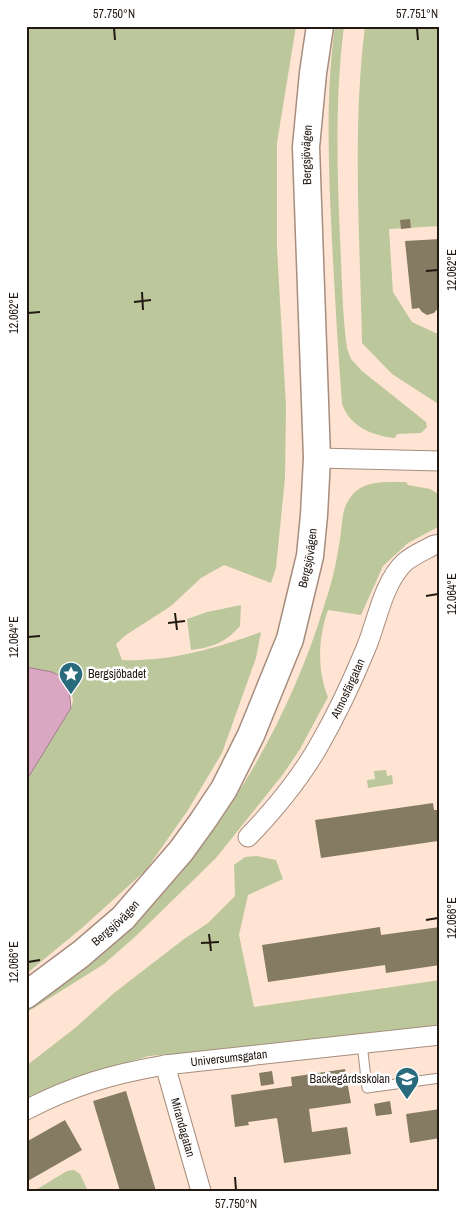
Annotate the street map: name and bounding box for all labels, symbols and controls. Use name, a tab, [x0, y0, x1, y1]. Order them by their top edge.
text: 57.750°N	[93, 6, 135, 22]
text: 57.751°N	[396, 6, 438, 22]
street label: Bergsjövägen	[298, 124, 316, 185]
text: 12.062°E	[444, 249, 460, 291]
text: 12.062°E	[6, 292, 22, 334]
street label: Bergsjövägen	[295, 528, 321, 589]
text: 12.064°E	[444, 573, 460, 615]
text: 12.064°E	[6, 616, 22, 658]
street label: Atmosfärgatan	[327, 656, 369, 722]
place icon: Bergsjöbadet	[58, 661, 84, 695]
place label: Bergsjöbadet	[88, 666, 146, 682]
street label: Bergsjövägen	[88, 897, 143, 949]
text: 12.066°E	[444, 897, 460, 939]
text: 12.066°E	[6, 941, 22, 983]
street label: Universumsgatan	[190, 1046, 268, 1070]
school or university icon: Backegårdsskolan	[394, 1066, 420, 1100]
place label: Backegårdsskolan	[310, 1071, 390, 1087]
street label: Mirandagatan	[167, 1096, 199, 1159]
text: 57.750°N	[215, 1196, 257, 1212]

